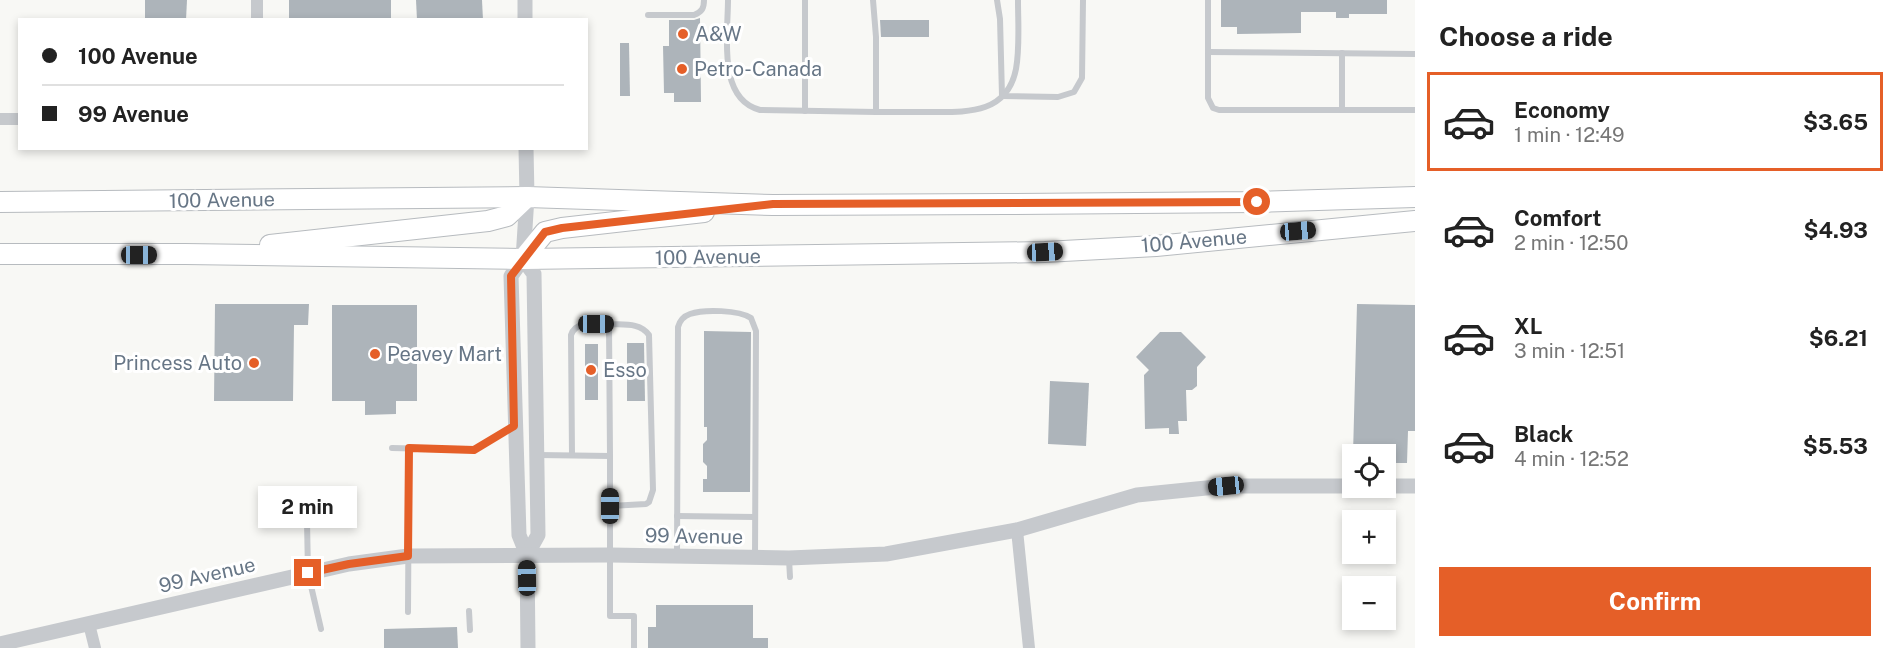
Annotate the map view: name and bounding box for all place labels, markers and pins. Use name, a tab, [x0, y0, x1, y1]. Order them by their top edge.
place label: A&W	[695, 22, 742, 46]
marker: A&W	[676, 27, 690, 41]
place label: Petro-Canada	[694, 57, 822, 81]
marker: Petro-Canada	[675, 62, 689, 76]
place label: Peavey Mart	[387, 342, 502, 366]
marker: Peavey Mart	[368, 347, 382, 361]
place label: Princess Auto	[113, 351, 242, 375]
marker: Princess Auto	[247, 356, 261, 370]
place label: Esso	[603, 358, 647, 382]
marker: Esso	[584, 363, 598, 377]

